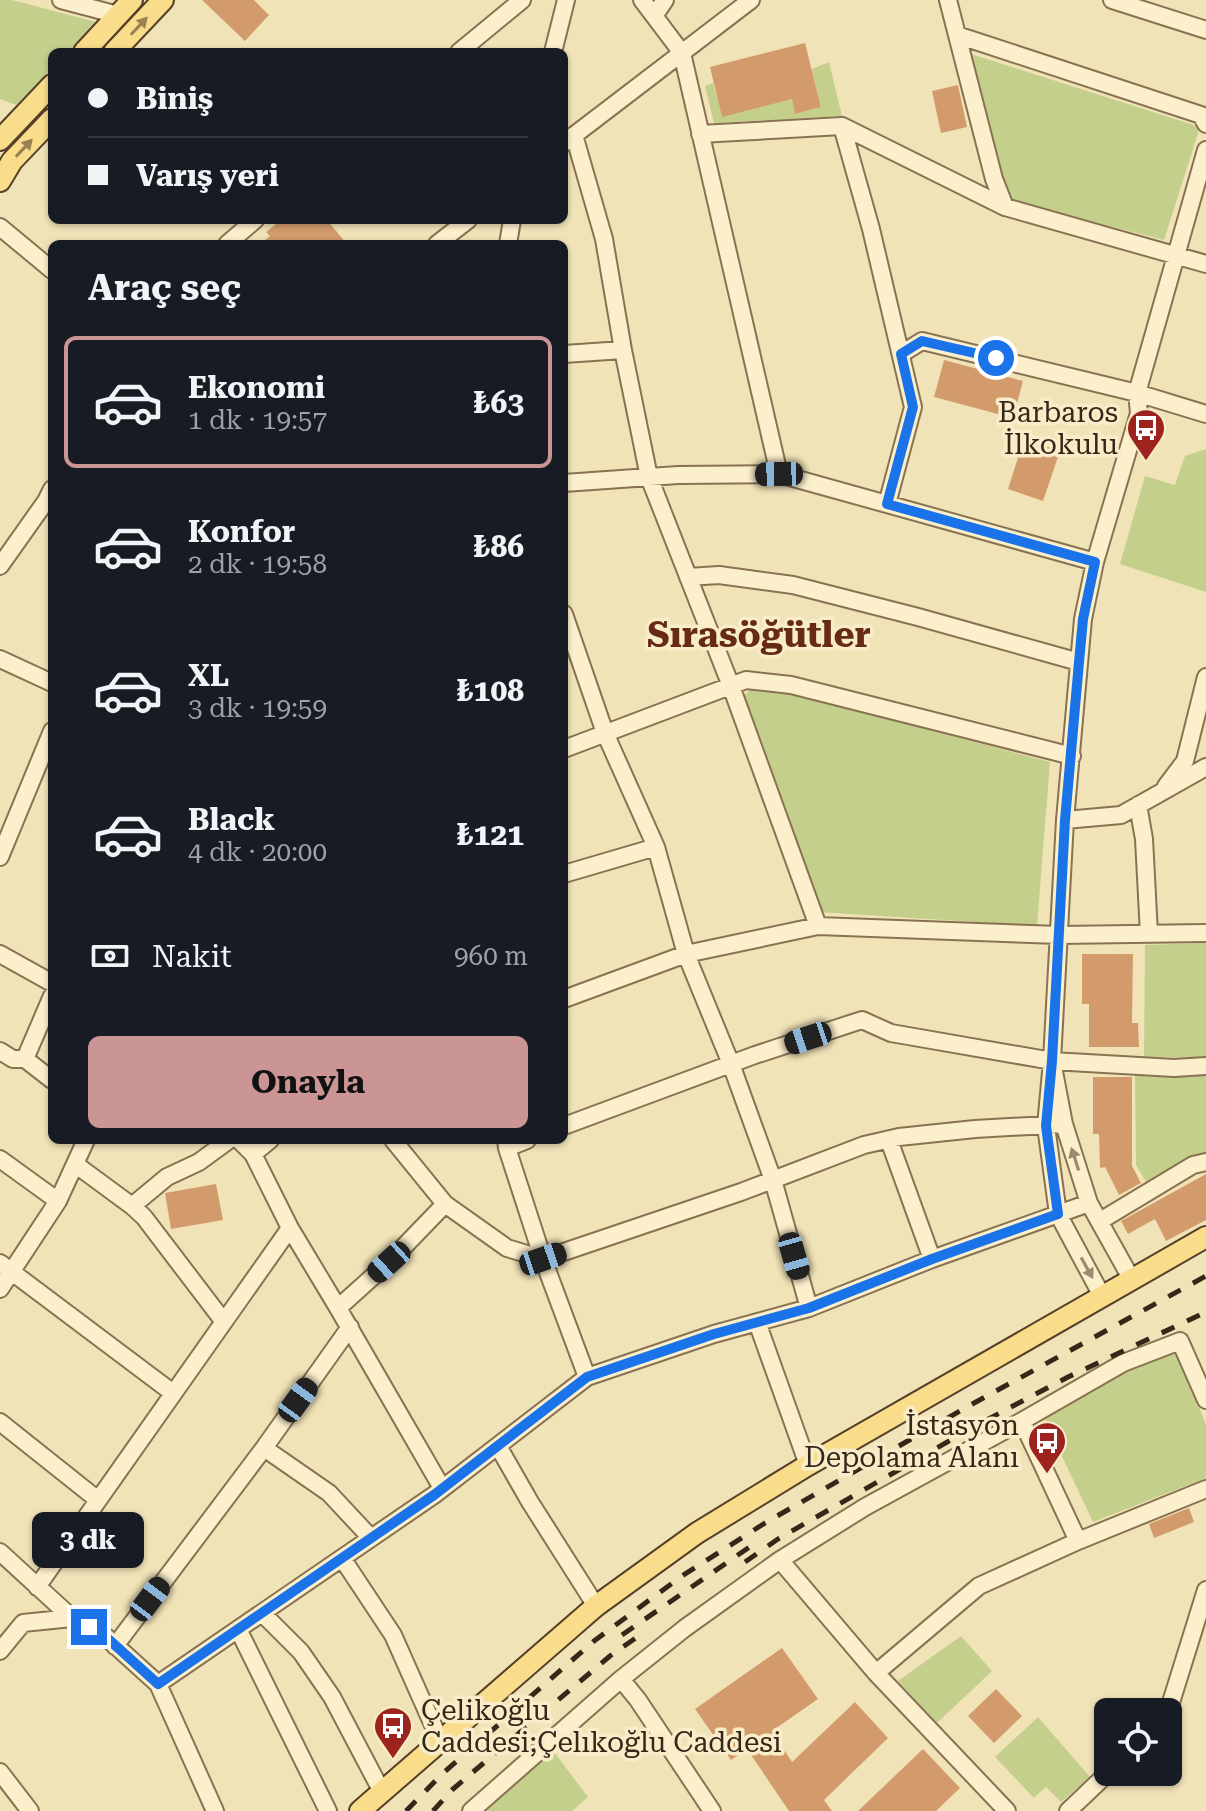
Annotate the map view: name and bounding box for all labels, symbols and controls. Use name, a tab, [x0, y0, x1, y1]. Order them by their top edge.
one-way arrow	[129, 17, 147, 36]
text: Biniş	[136, 81, 213, 116]
one-way arrow	[15, 139, 33, 158]
text: Varış yeri	[136, 158, 279, 193]
text: Araç seç	[88, 267, 241, 309]
route start	[978, 340, 1014, 376]
icon: car	[92, 366, 164, 438]
text: Ekonomi	[188, 370, 325, 405]
text: ₺63	[474, 385, 524, 420]
place label: Barbaros İlkokulu	[998, 396, 1118, 461]
text: 1 dk · 19:57	[188, 405, 327, 435]
bus stop icon: Barbaros İlkokulu	[1125, 407, 1167, 462]
car	[755, 462, 803, 486]
icon: car	[92, 510, 164, 582]
text: Konfor	[188, 514, 296, 549]
text: ₺86	[474, 529, 524, 564]
text: 2 dk · 19:58	[188, 549, 327, 579]
district label: Sırasöğütler	[647, 614, 871, 656]
icon: car	[92, 654, 164, 726]
text: XL	[188, 658, 229, 693]
text: ₺108	[457, 673, 524, 708]
text: 3 dk · 19:59	[188, 693, 327, 723]
icon: car	[92, 798, 164, 870]
text: Black	[188, 802, 275, 837]
text: ₺121	[457, 817, 524, 852]
text: 4 dk · 20:00	[188, 837, 327, 867]
icon: cash	[88, 934, 132, 978]
text: Nakit	[152, 939, 232, 974]
text: 960 m	[454, 941, 528, 971]
car	[781, 1019, 835, 1057]
button: Onayla	[88, 1036, 528, 1128]
one-way arrow	[1069, 1147, 1081, 1171]
car	[776, 1230, 812, 1282]
car	[363, 1237, 415, 1287]
car	[516, 1240, 570, 1278]
one-way arrow	[1080, 1257, 1094, 1279]
car	[274, 1374, 322, 1426]
place label: İstasyon Depolama Alanı	[804, 1409, 1019, 1474]
bus stop icon: İstasyon Depolama Alanı	[1026, 1420, 1068, 1475]
callout: 3 dk	[33, 1511, 145, 1567]
text: 3 dk	[60, 1525, 116, 1555]
car	[126, 1573, 174, 1625]
route end	[71, 1609, 107, 1645]
place label: Çelikoğlu Caddesi;Çelıkoğlu Caddesi	[421, 1694, 782, 1759]
map controls	[1094, 1698, 1182, 1786]
button: locate	[1094, 1698, 1182, 1786]
bus stop icon: Çelikoğlu Caddesi;Çelıkoğlu Caddesi	[372, 1705, 414, 1760]

